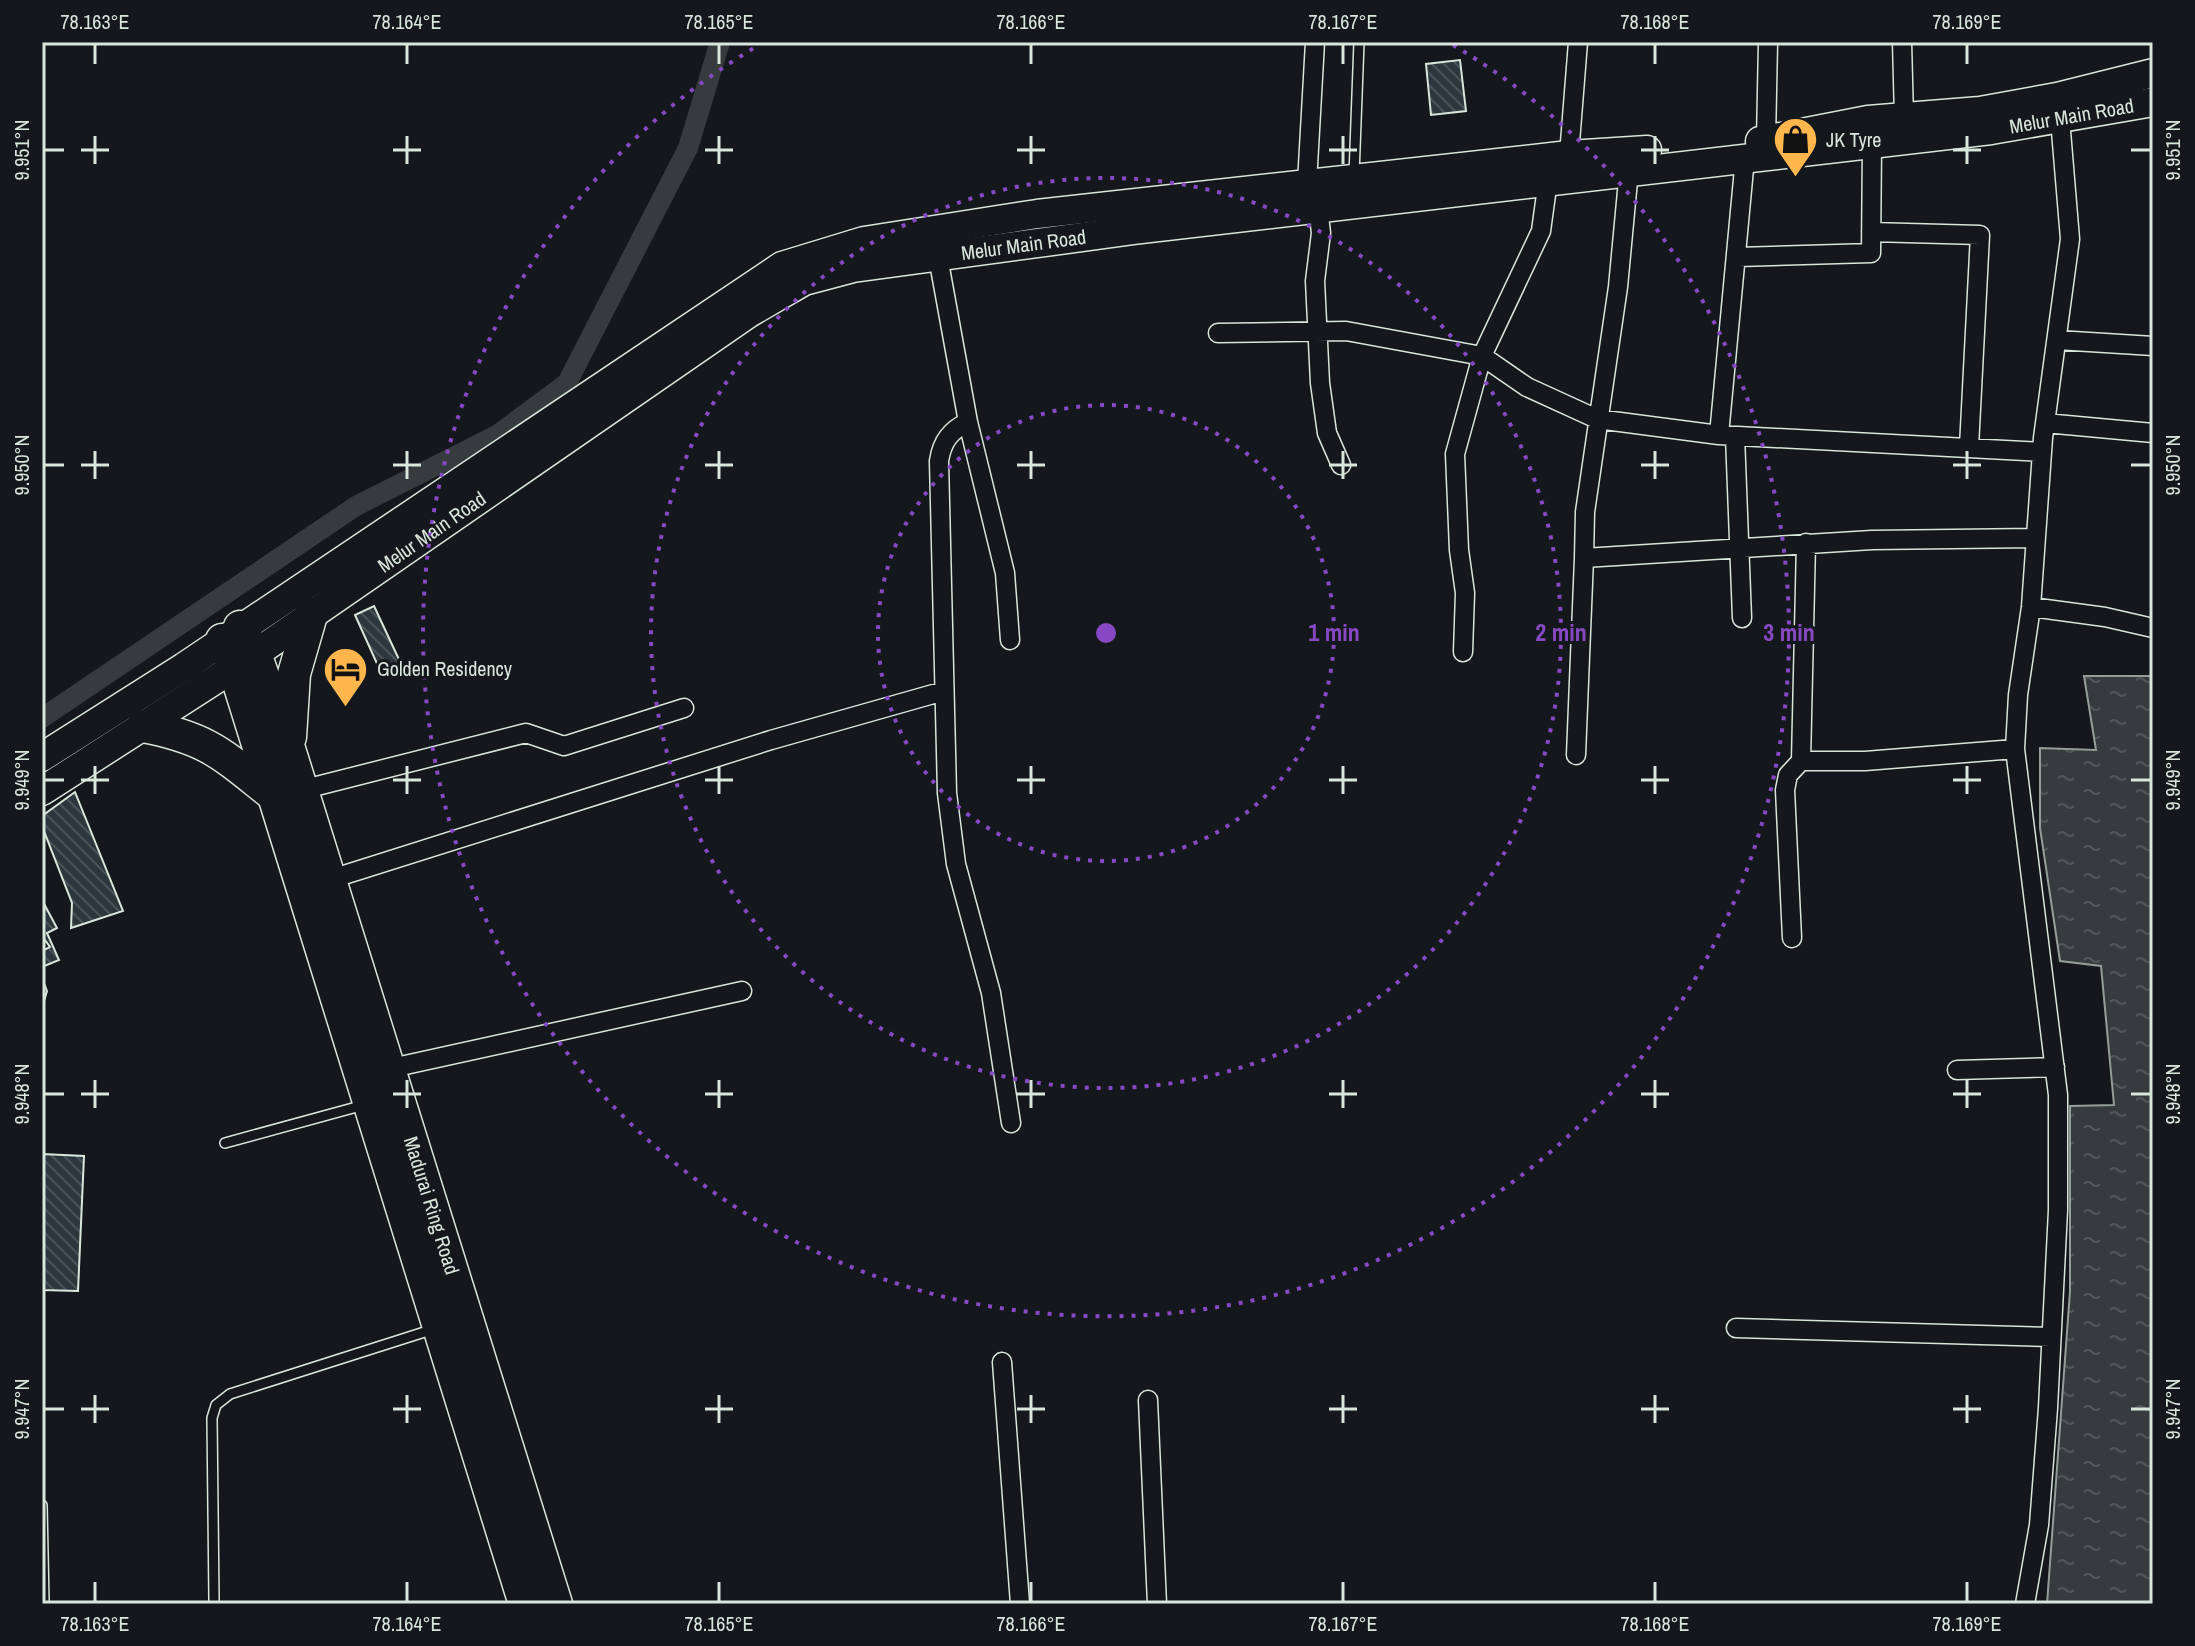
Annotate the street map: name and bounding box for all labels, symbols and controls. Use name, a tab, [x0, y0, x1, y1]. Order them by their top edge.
text: 78.163°E	[60, 8, 130, 35]
text: 78.164°E	[372, 8, 442, 35]
text: 78.165°E	[684, 8, 754, 35]
text: 78.166°E	[996, 8, 1066, 35]
text: 78.167°E	[1308, 8, 1378, 35]
text: 78.168°E	[1620, 8, 1690, 35]
text: 78.169°E	[1932, 8, 2002, 35]
street label: Melur Main Road	[2007, 92, 2136, 140]
shop icon: JK Tyre	[1771, 116, 1819, 179]
text: 9.951°N	[8, 120, 35, 180]
text: 9.951°N	[2159, 120, 2186, 180]
place label: JK Tyre	[1826, 126, 1881, 153]
street label: Melur Main Road	[959, 223, 1088, 266]
text: 9.950°N	[8, 435, 35, 495]
text: 9.950°N	[2159, 435, 2186, 495]
street label: Melur Main Road	[372, 485, 491, 578]
text: 1 min	[1308, 616, 1360, 648]
text: 2 min	[1535, 616, 1587, 648]
text: 3 min	[1763, 616, 1815, 648]
centre of rings	[1092, 619, 1120, 647]
hotel icon: Golden Residency	[322, 645, 370, 708]
place label: Golden Residency	[377, 655, 513, 682]
text: 9.949°N	[8, 750, 35, 810]
text: 9.949°N	[2159, 750, 2186, 810]
text: 9.948°N	[8, 1064, 35, 1124]
text: 9.948°N	[2159, 1064, 2186, 1124]
street label: Madurai Ring Road	[398, 1133, 466, 1278]
text: 9.947°N	[8, 1379, 35, 1439]
text: 9.947°N	[2159, 1379, 2186, 1439]
text: 78.163°E	[60, 1610, 130, 1637]
text: 78.164°E	[372, 1610, 442, 1637]
text: 78.165°E	[684, 1610, 754, 1637]
text: 78.166°E	[996, 1610, 1066, 1637]
text: 78.167°E	[1308, 1610, 1378, 1637]
text: 78.168°E	[1620, 1610, 1690, 1637]
text: 78.169°E	[1932, 1610, 2002, 1637]

